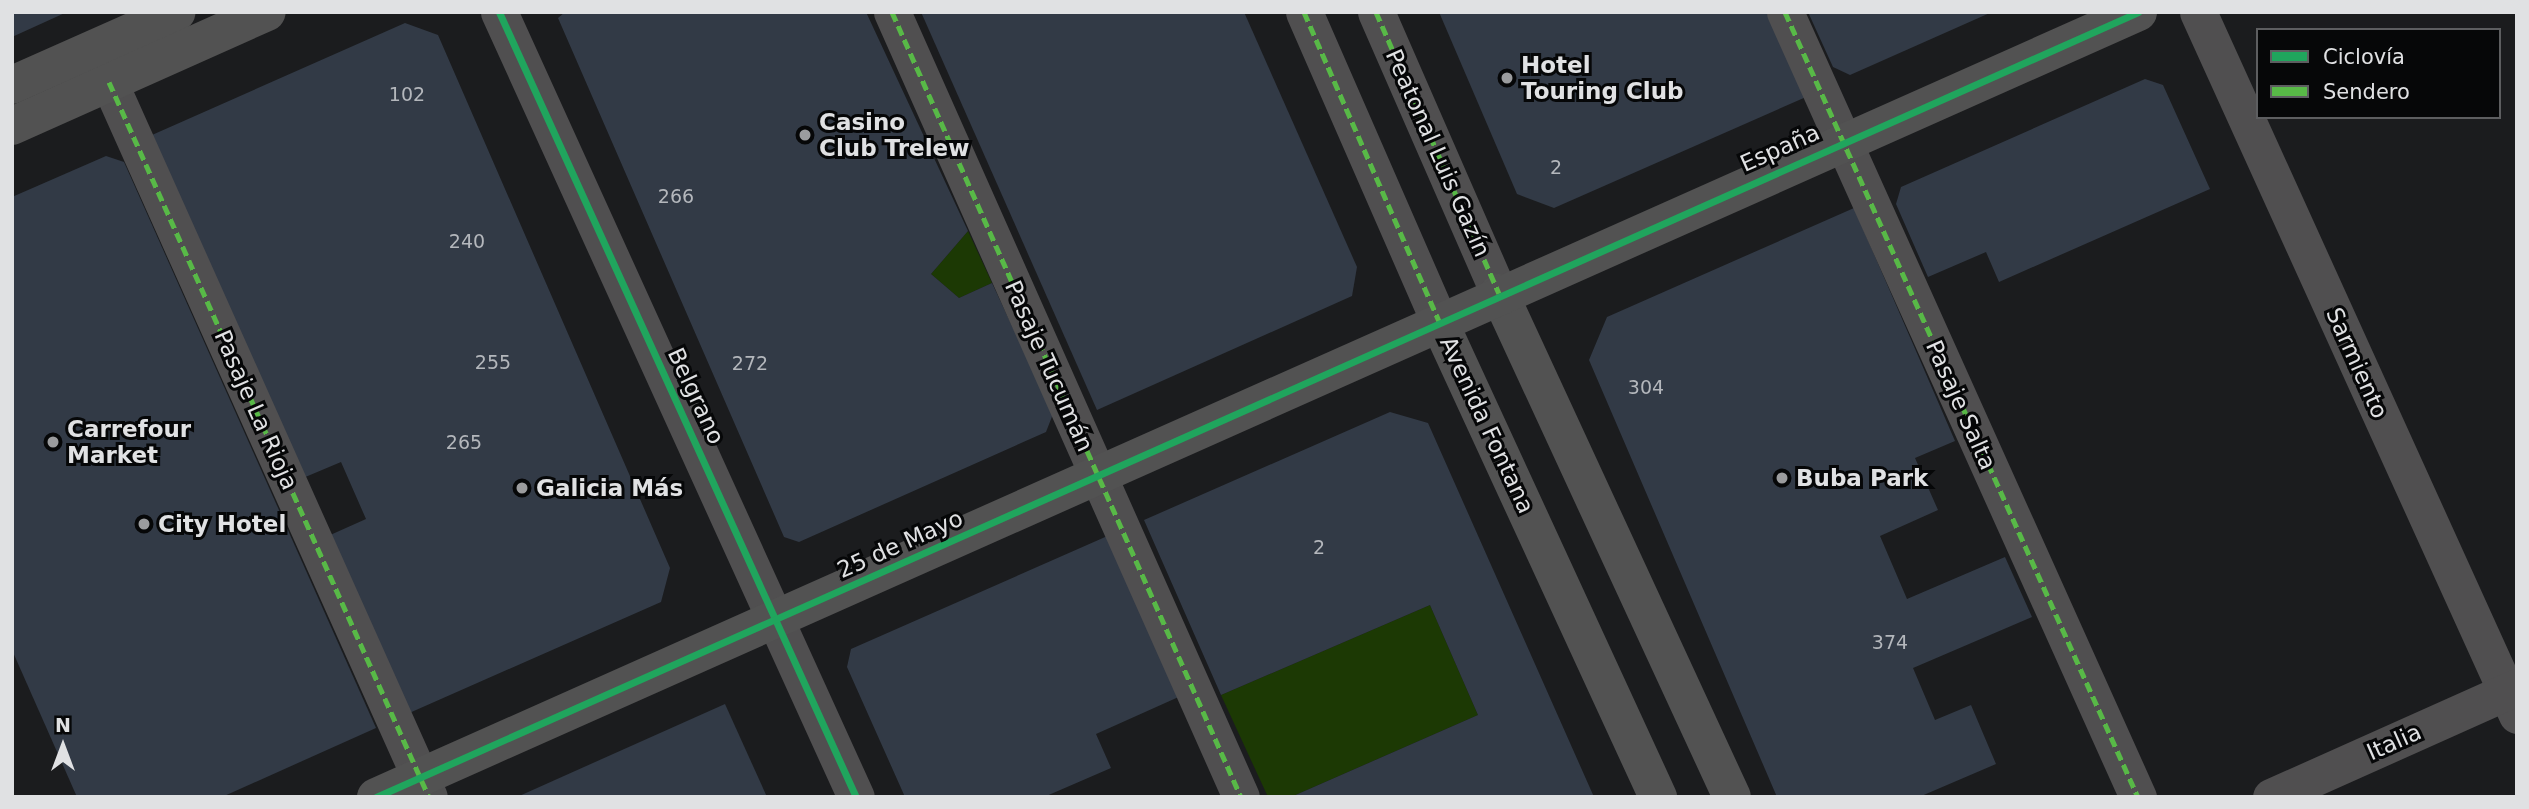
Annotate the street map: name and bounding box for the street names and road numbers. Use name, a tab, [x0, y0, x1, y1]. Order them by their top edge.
street label: Peatonal Luis Gazín	[1380, 45, 1496, 261]
street label: España	[1736, 118, 1824, 178]
street label: Pasaje Tucumán	[999, 276, 1099, 456]
street label: Sarmiento	[2320, 303, 2394, 423]
street label: Pasaje La Rioja	[208, 326, 304, 494]
street label: Avenida Fontana	[1434, 332, 1540, 518]
street label: Pasaje Salta	[1920, 336, 2002, 474]
street label: Belgrano	[662, 343, 730, 449]
street label: 25 de Mayo	[833, 504, 967, 584]
street label: Italia	[2362, 718, 2426, 766]

